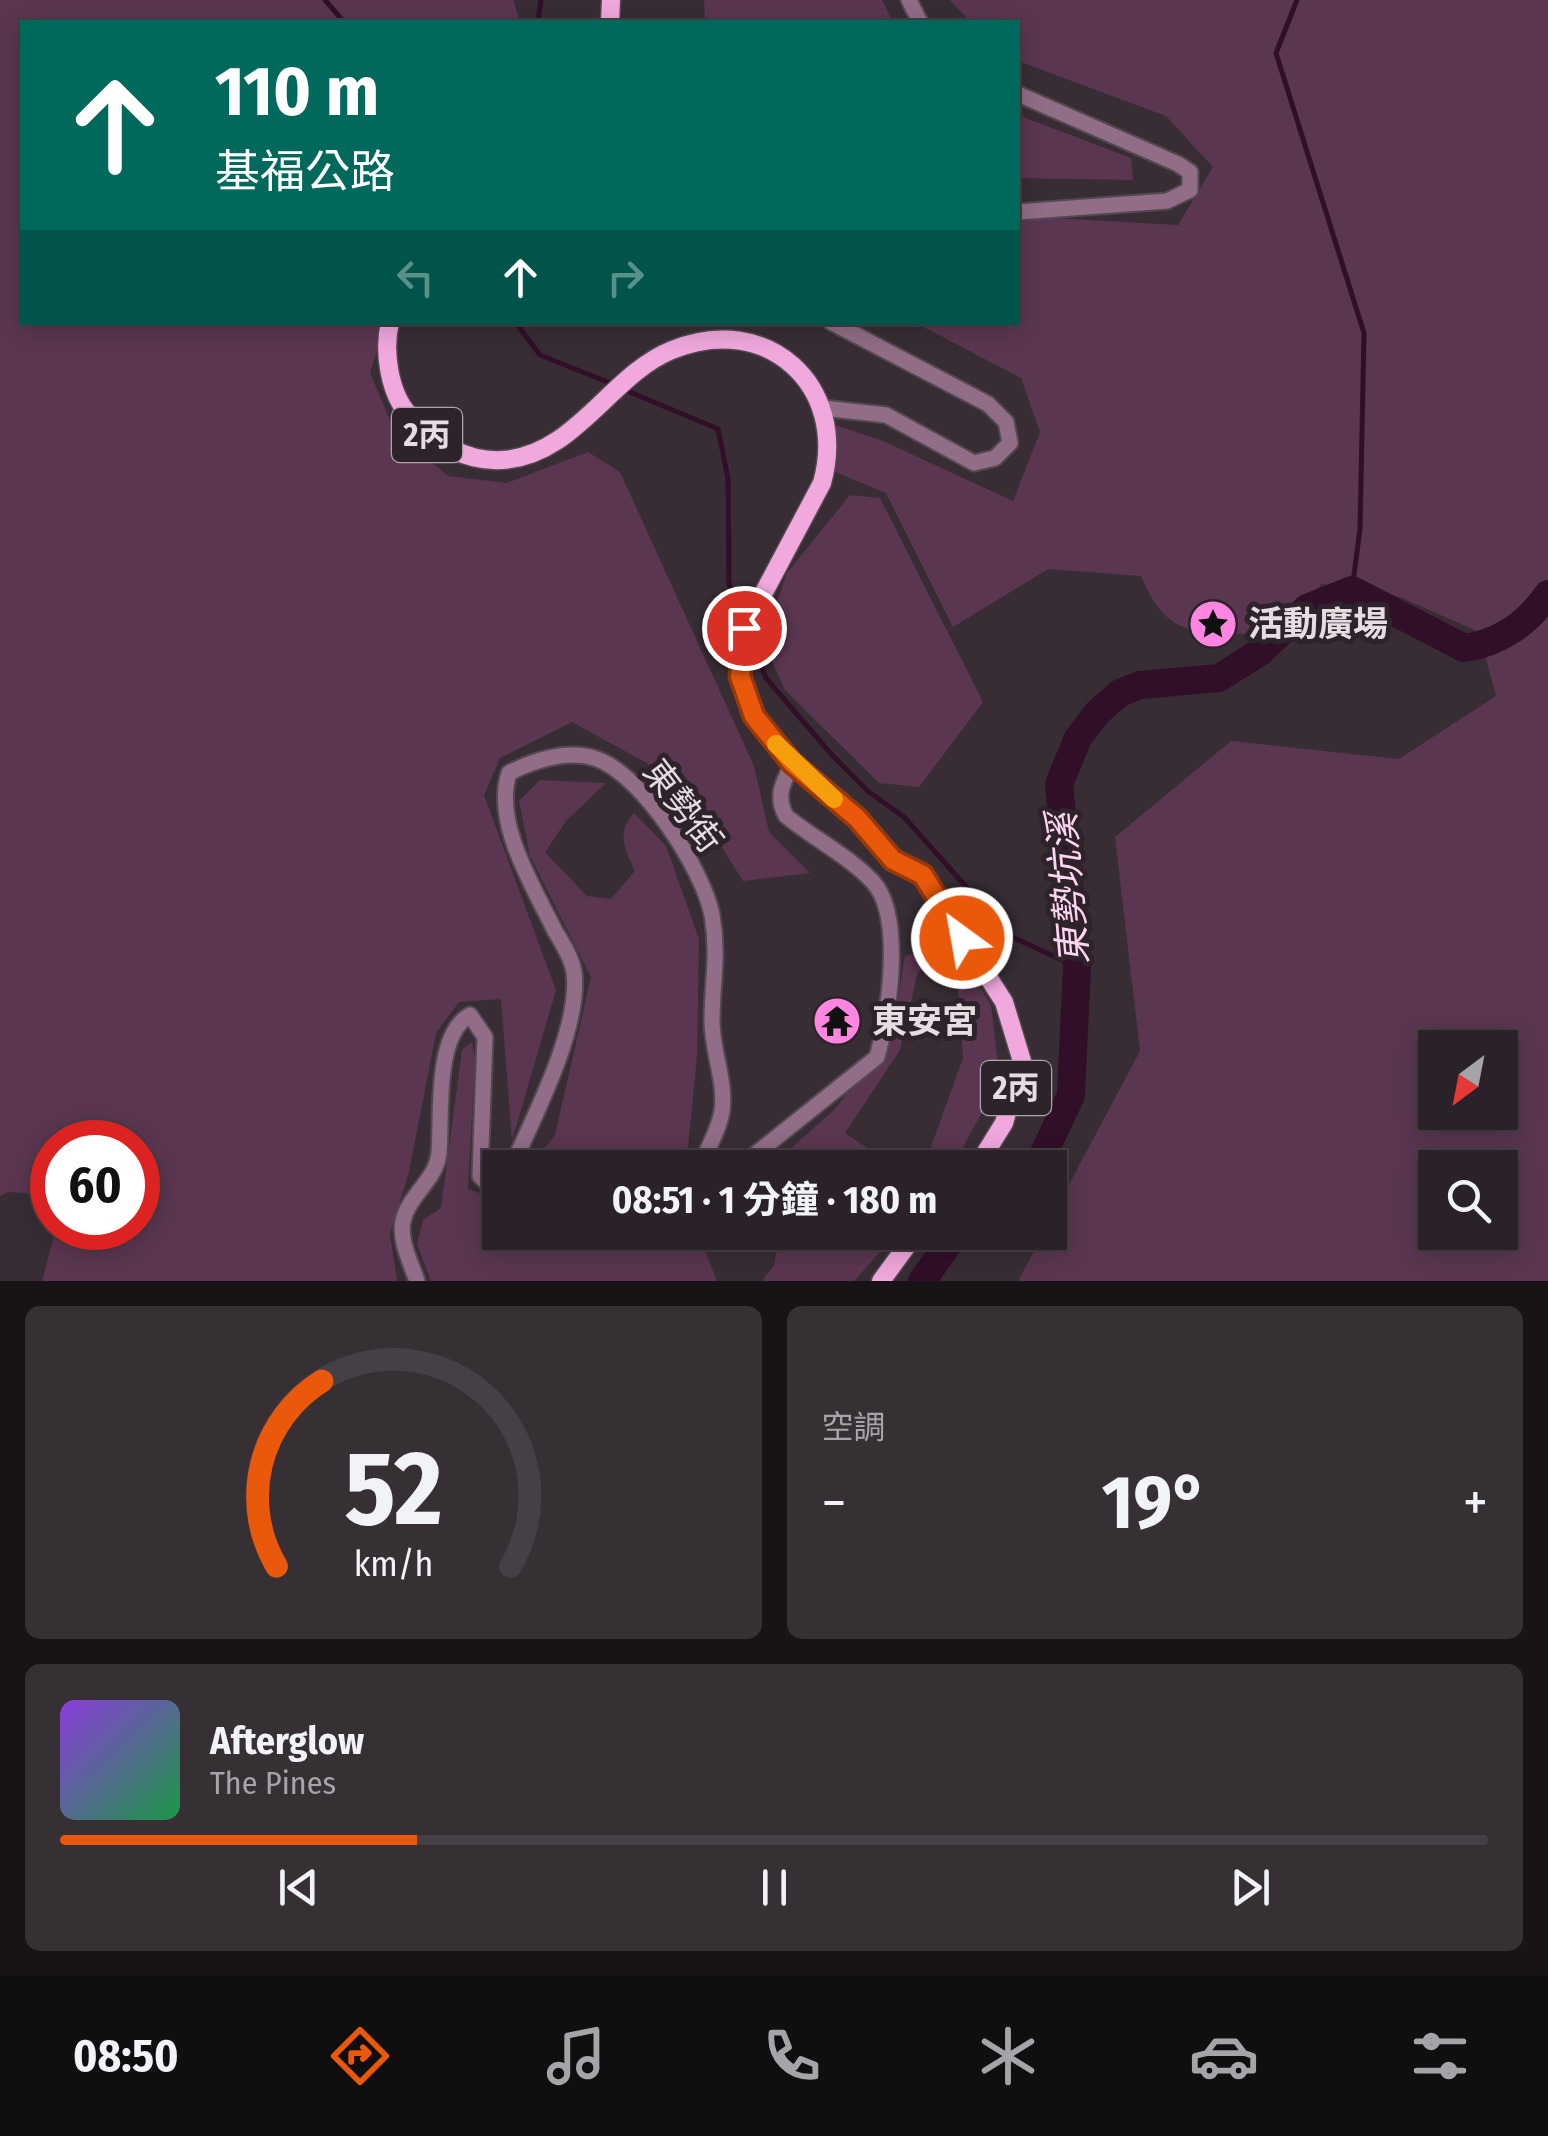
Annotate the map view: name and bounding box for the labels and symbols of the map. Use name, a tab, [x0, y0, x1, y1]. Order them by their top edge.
road number: 2丙	[392, 408, 462, 462]
pin	[702, 586, 787, 671]
place icon: 活動廣場	[1187, 598, 1239, 650]
place label: 活動廣場	[1248, 603, 1388, 645]
street label: 東勢街	[635, 751, 731, 861]
water label: 東勢坑溪	[1038, 806, 1098, 967]
position arrow	[910, 886, 1014, 990]
temple icon: 東安宮	[811, 995, 863, 1047]
place label: 東安宮	[872, 1000, 977, 1042]
north arrow	[1418, 1030, 1518, 1130]
road number: 2丙	[981, 1061, 1051, 1115]
speed limit sign: 60	[30, 1120, 160, 1250]

